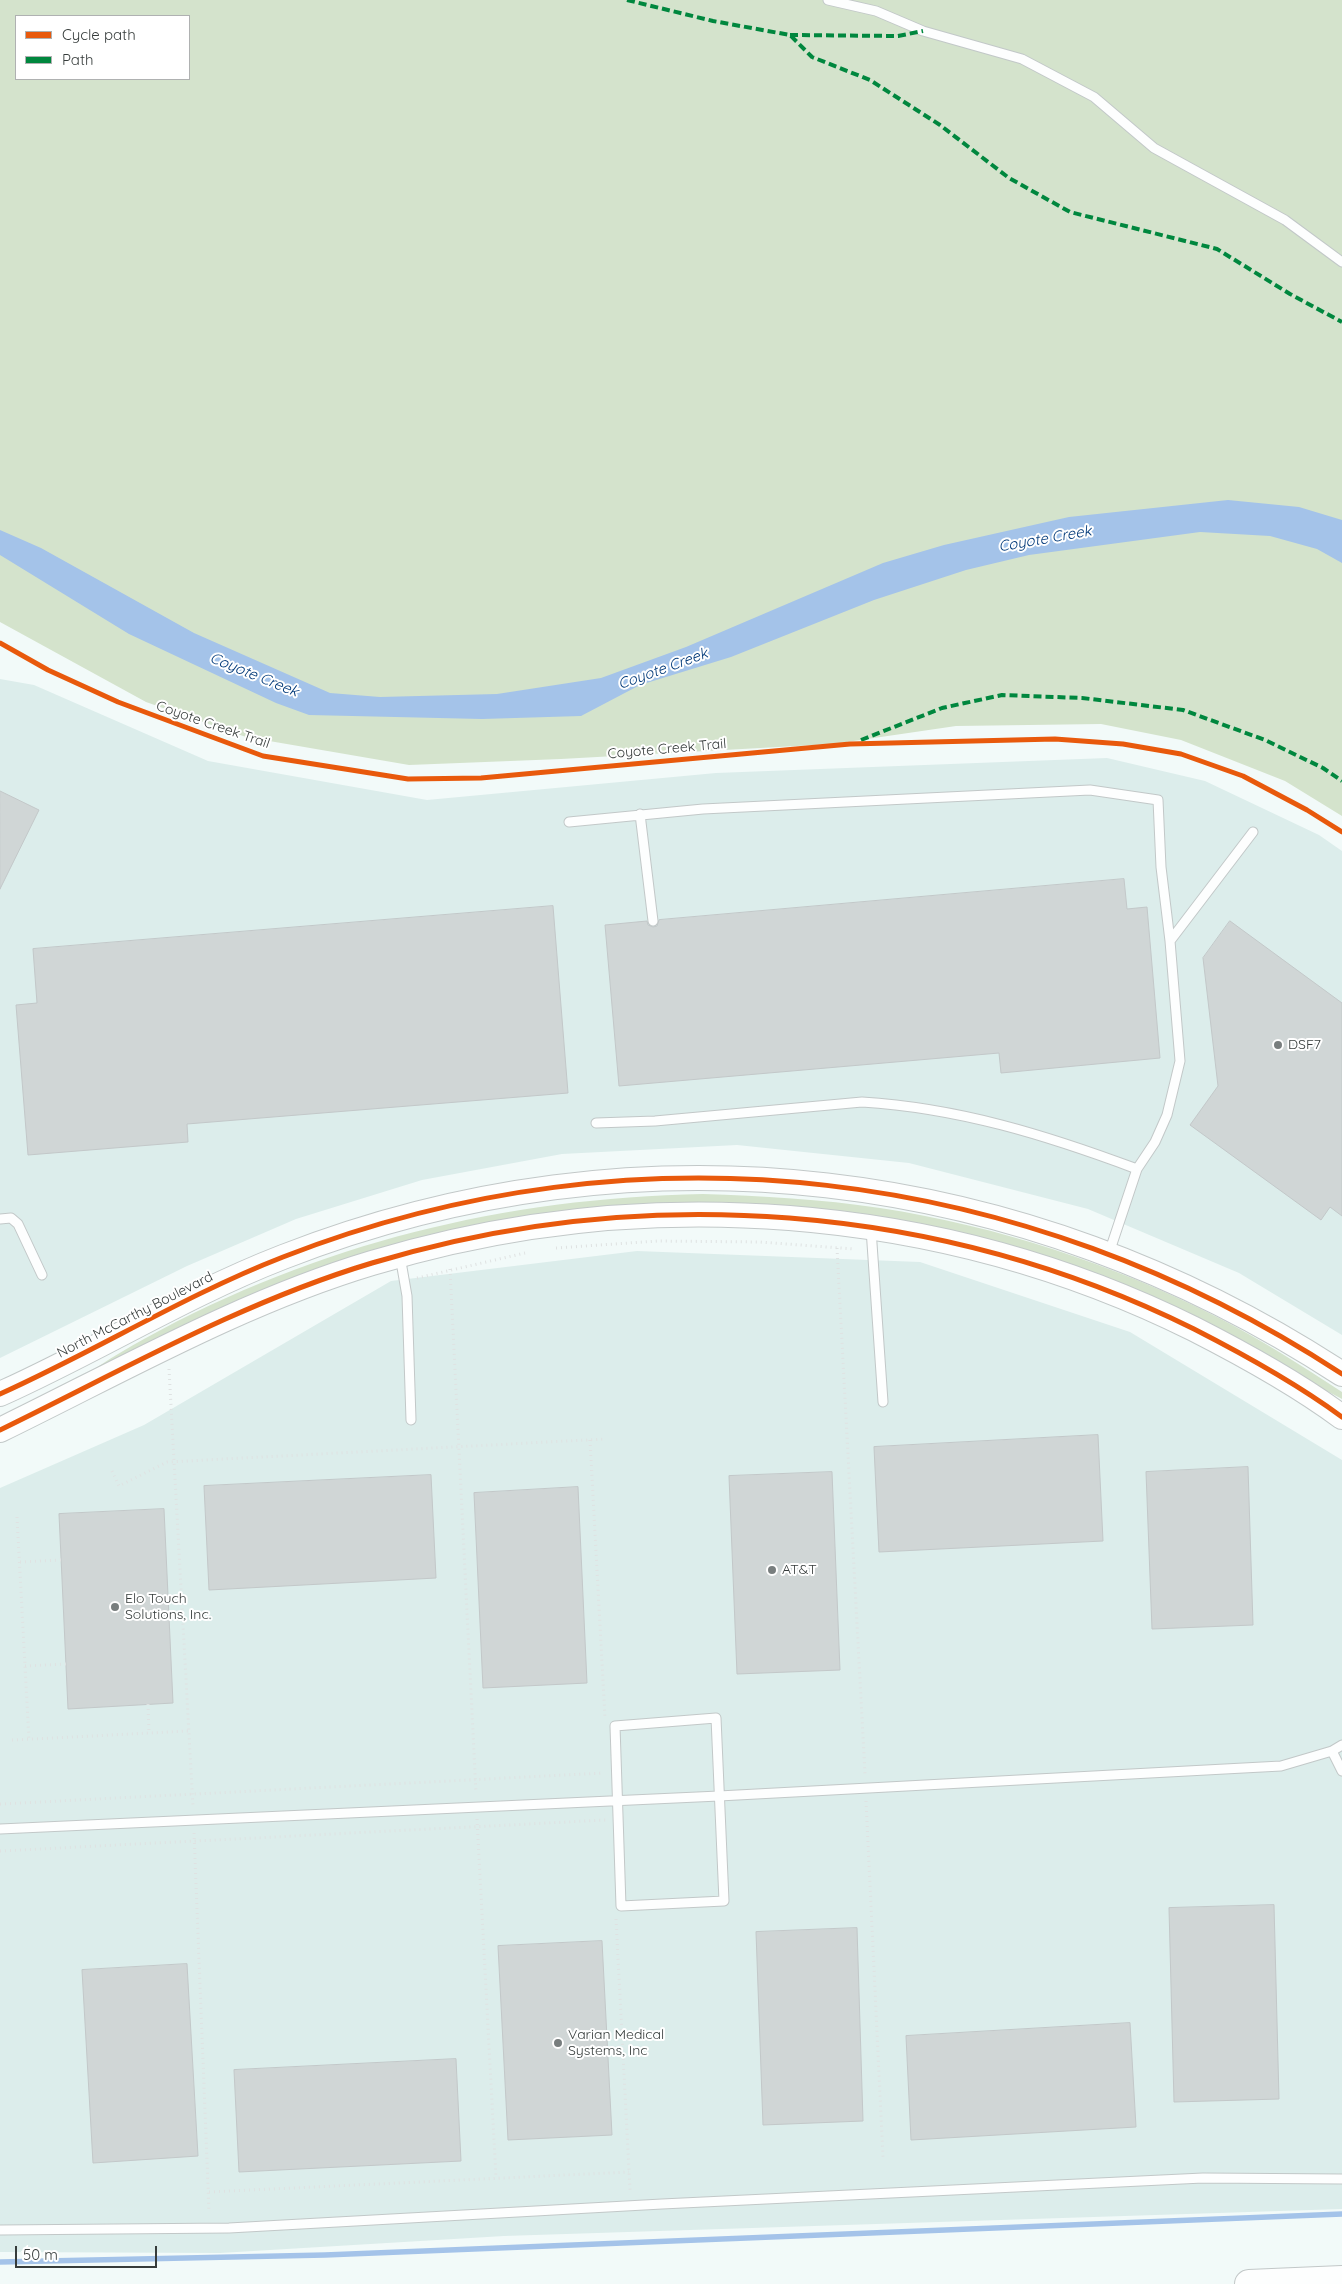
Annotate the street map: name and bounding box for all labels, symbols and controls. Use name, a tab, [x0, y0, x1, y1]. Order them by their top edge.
legend	[15, 15, 190, 80]
text: Cycle path	[62, 25, 136, 44]
text: Path	[62, 50, 94, 69]
water label: Coyote Creek	[997, 522, 1093, 556]
water label: Coyote Creek	[616, 644, 710, 694]
water label: Coyote Creek	[207, 649, 301, 701]
street label: Coyote Creek Trail	[154, 698, 272, 752]
street label: Coyote Creek Trail	[607, 735, 727, 763]
place label: DSF7	[1288, 1037, 1321, 1053]
marker: DSF7	[1272, 1039, 1284, 1051]
street label: North McCarthy Boulevard	[54, 1268, 216, 1362]
place label: AT&T	[782, 1562, 817, 1578]
marker: AT&T	[766, 1564, 778, 1576]
place label: Elo Touch Solutions, Inc.	[125, 1591, 211, 1624]
marker: Elo Touch Solutions, Inc.	[109, 1601, 121, 1613]
place label: Varian Medical Systems, Inc	[568, 2027, 664, 2060]
marker: Varian Medical Systems, Inc	[552, 2037, 564, 2049]
scale bar	[18, 2236, 160, 2268]
text: 50 m	[23, 2245, 58, 2264]

